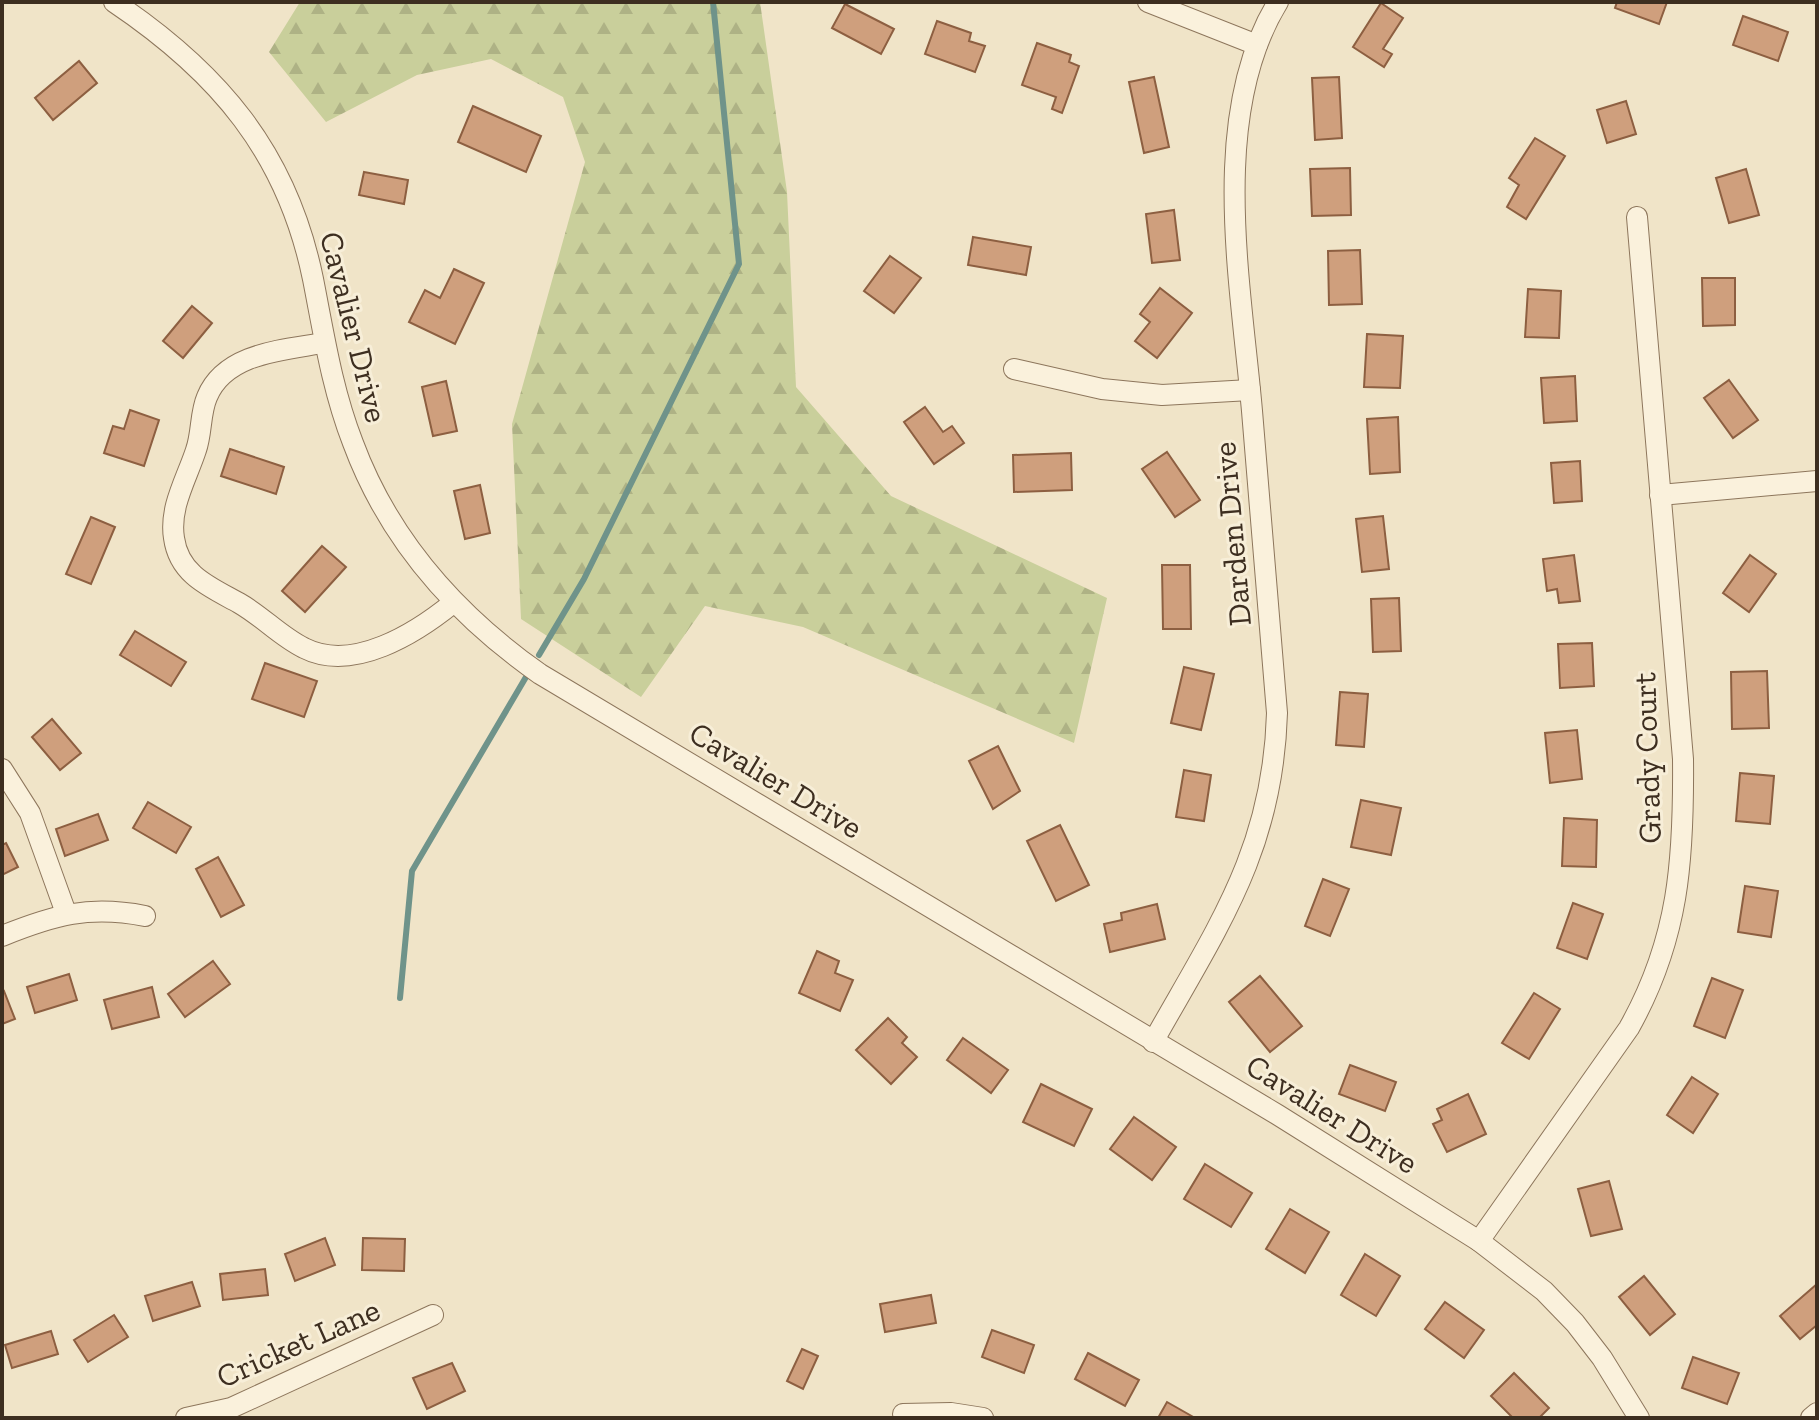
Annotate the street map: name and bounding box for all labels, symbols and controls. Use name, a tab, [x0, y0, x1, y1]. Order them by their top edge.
street label: Cavalier Drive	[312, 228, 396, 426]
street label: Darden Drive	[1205, 440, 1259, 628]
street label: Grady Court	[1625, 672, 1669, 844]
street label: Cavalier Drive	[683, 713, 869, 847]
street label: Cavalier Drive	[1239, 1046, 1425, 1182]
street label: Cricket Lane	[211, 1290, 385, 1396]

